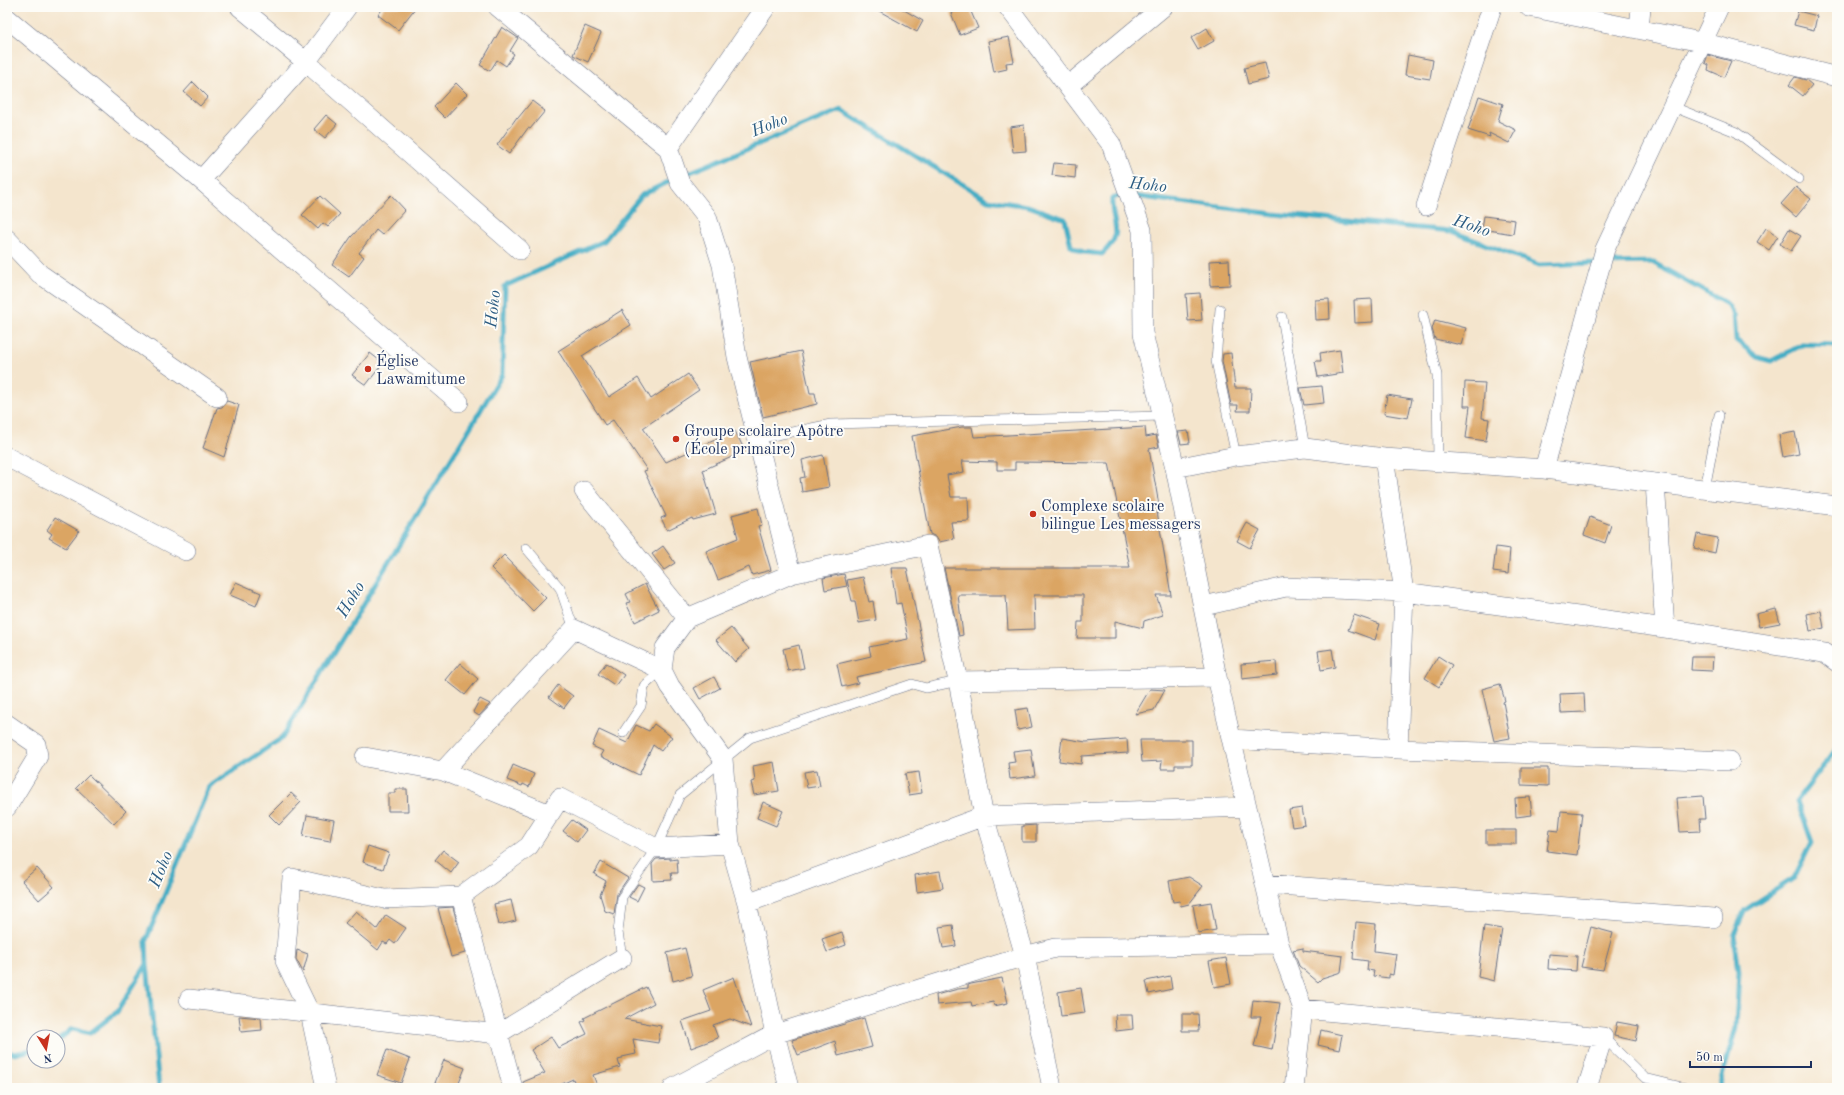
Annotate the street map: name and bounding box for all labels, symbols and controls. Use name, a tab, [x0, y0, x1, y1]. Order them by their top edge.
water label: Hoho	[748, 110, 791, 141]
water label: Hoho	[1127, 175, 1168, 196]
water label: Hoho	[1450, 212, 1492, 240]
water label: Hoho	[483, 289, 504, 330]
place label: Église Lawamitume	[376, 350, 465, 388]
marker: Église Lawamitume	[363, 364, 373, 374]
place label: Groupe scolaire Apôtre (École primaire)	[684, 424, 843, 458]
marker: Groupe scolaire Apôtre (École primaire)	[671, 434, 681, 444]
place label: Complexe scolaire bilingue Les messagers	[1041, 499, 1201, 533]
marker: Complexe scolaire bilingue Les messagers	[1028, 509, 1038, 519]
water label: Hoho	[334, 579, 368, 621]
water label: Hoho	[146, 849, 176, 891]
north arrow	[26, 1029, 66, 1069]
scale bar	[1690, 1043, 1811, 1069]
text: N	[42, 1051, 53, 1064]
text: 50 m	[1696, 1051, 1723, 1064]

